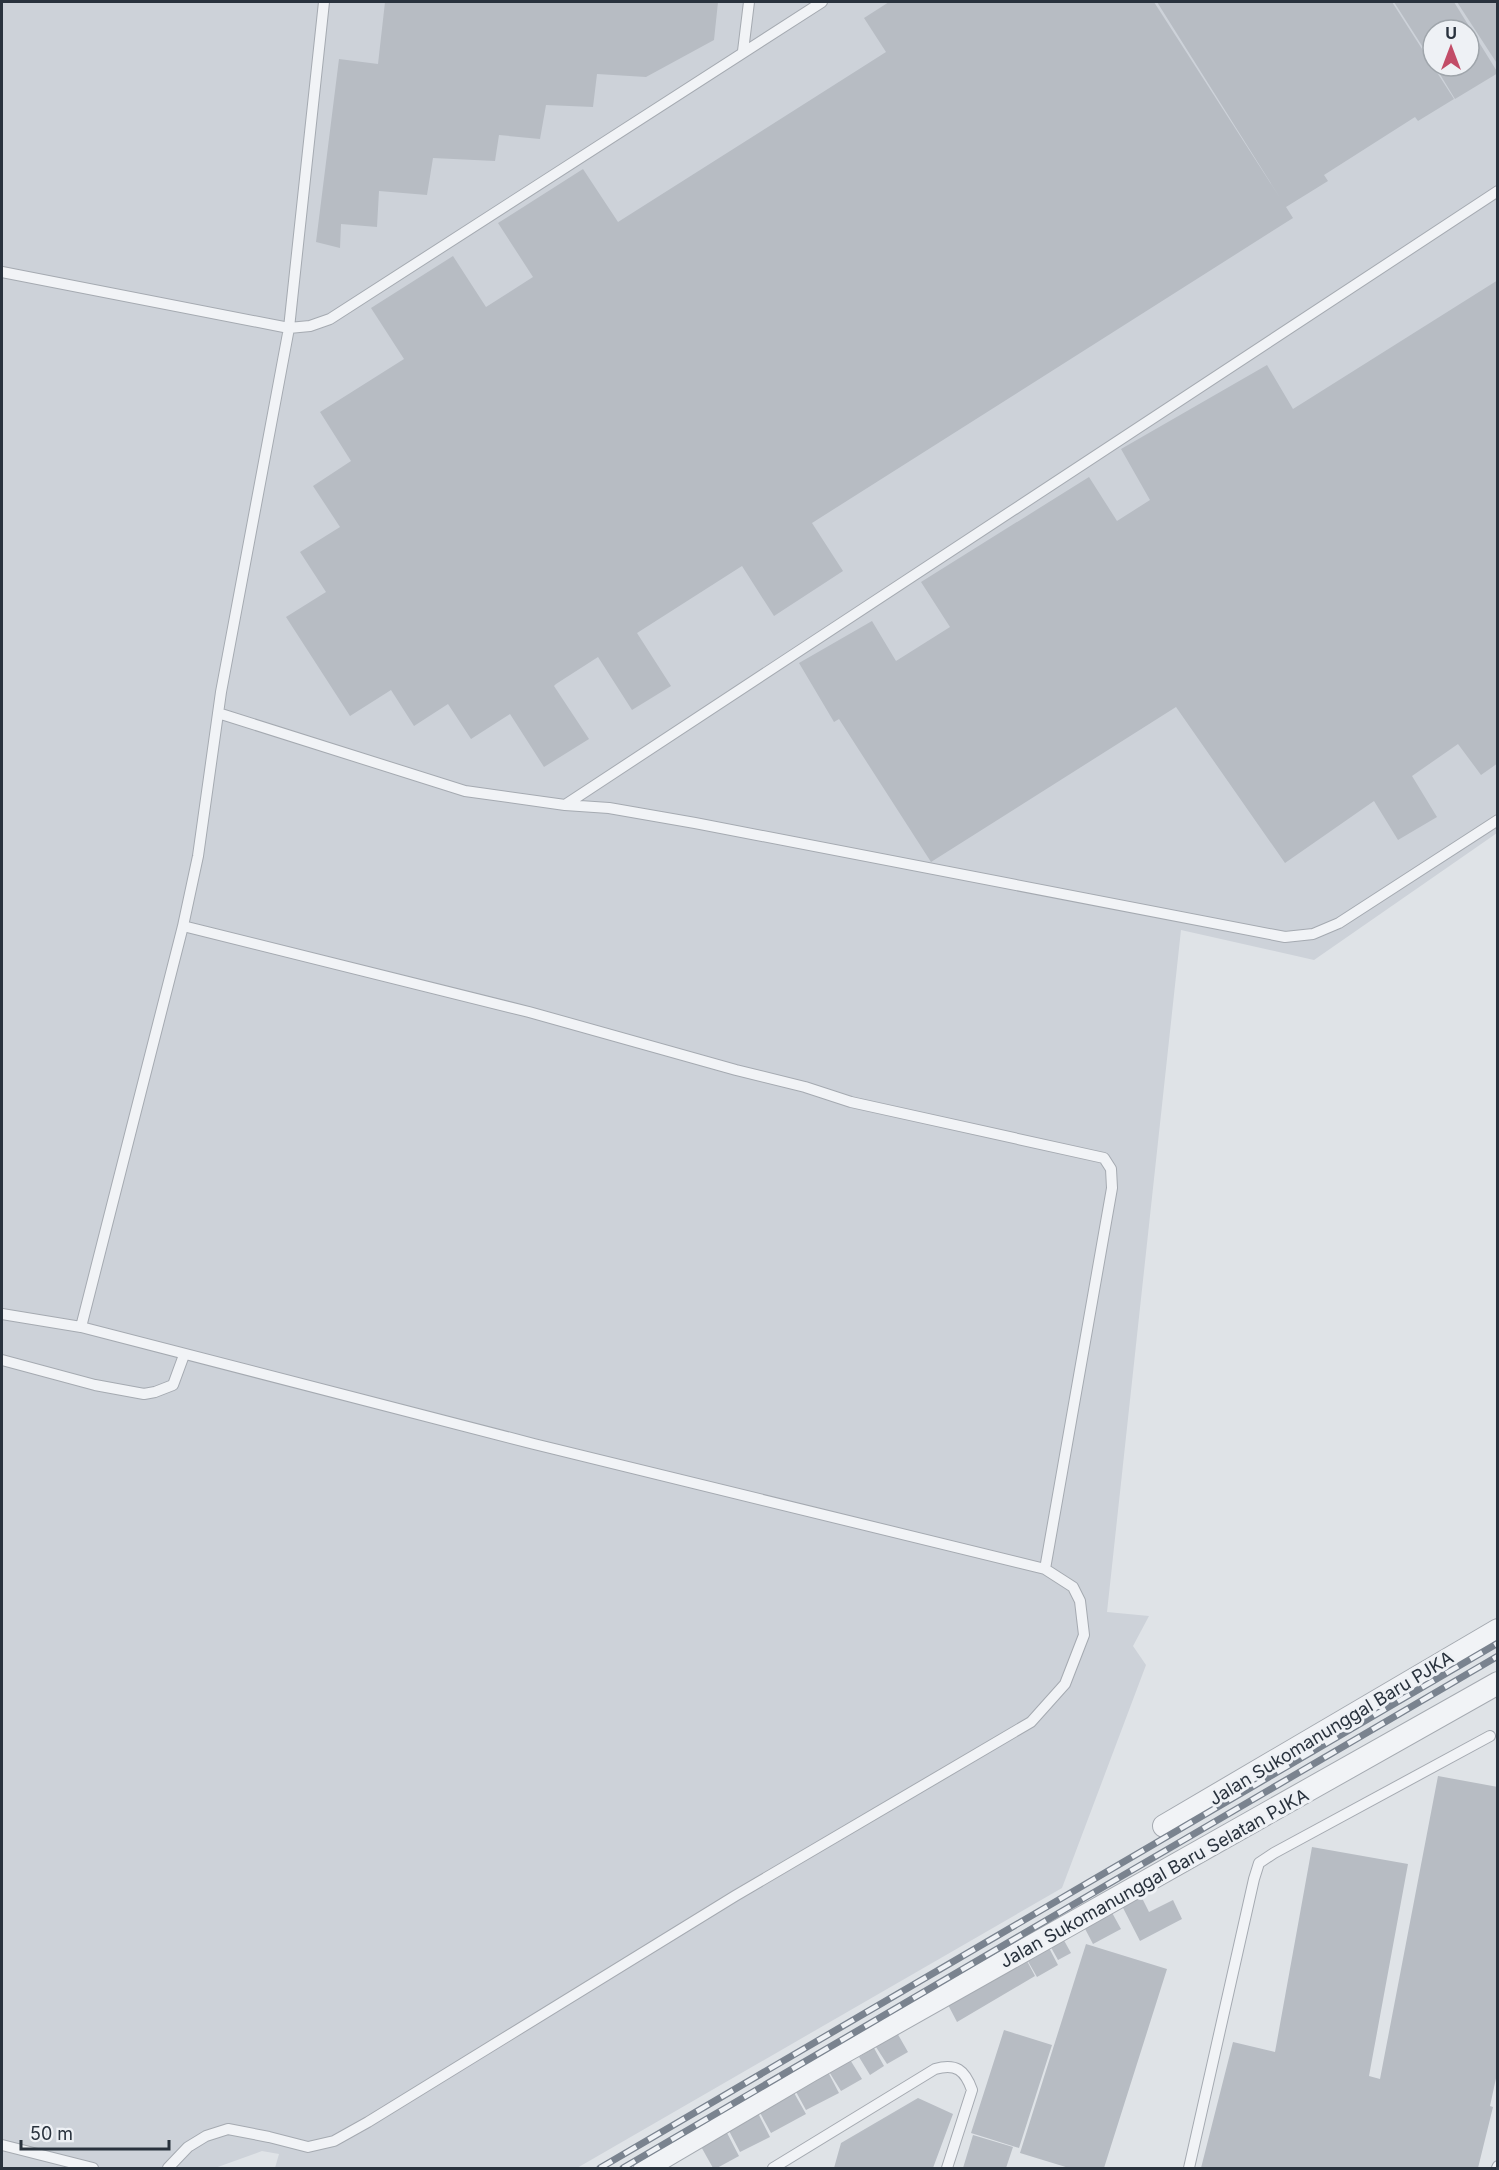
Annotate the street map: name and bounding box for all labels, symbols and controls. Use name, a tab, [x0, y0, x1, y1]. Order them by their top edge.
north arrow	[1421, 18, 1481, 78]
text: U	[1445, 23, 1457, 43]
street label: Jalan Sukomanunggal Baru PJKA	[1205, 1647, 1457, 1809]
street label: Jalan Sukomanunggal Baru Selatan PJKA	[996, 1784, 1312, 1972]
scale bar	[21, 2113, 170, 2151]
text: 50 m	[30, 2123, 73, 2144]

